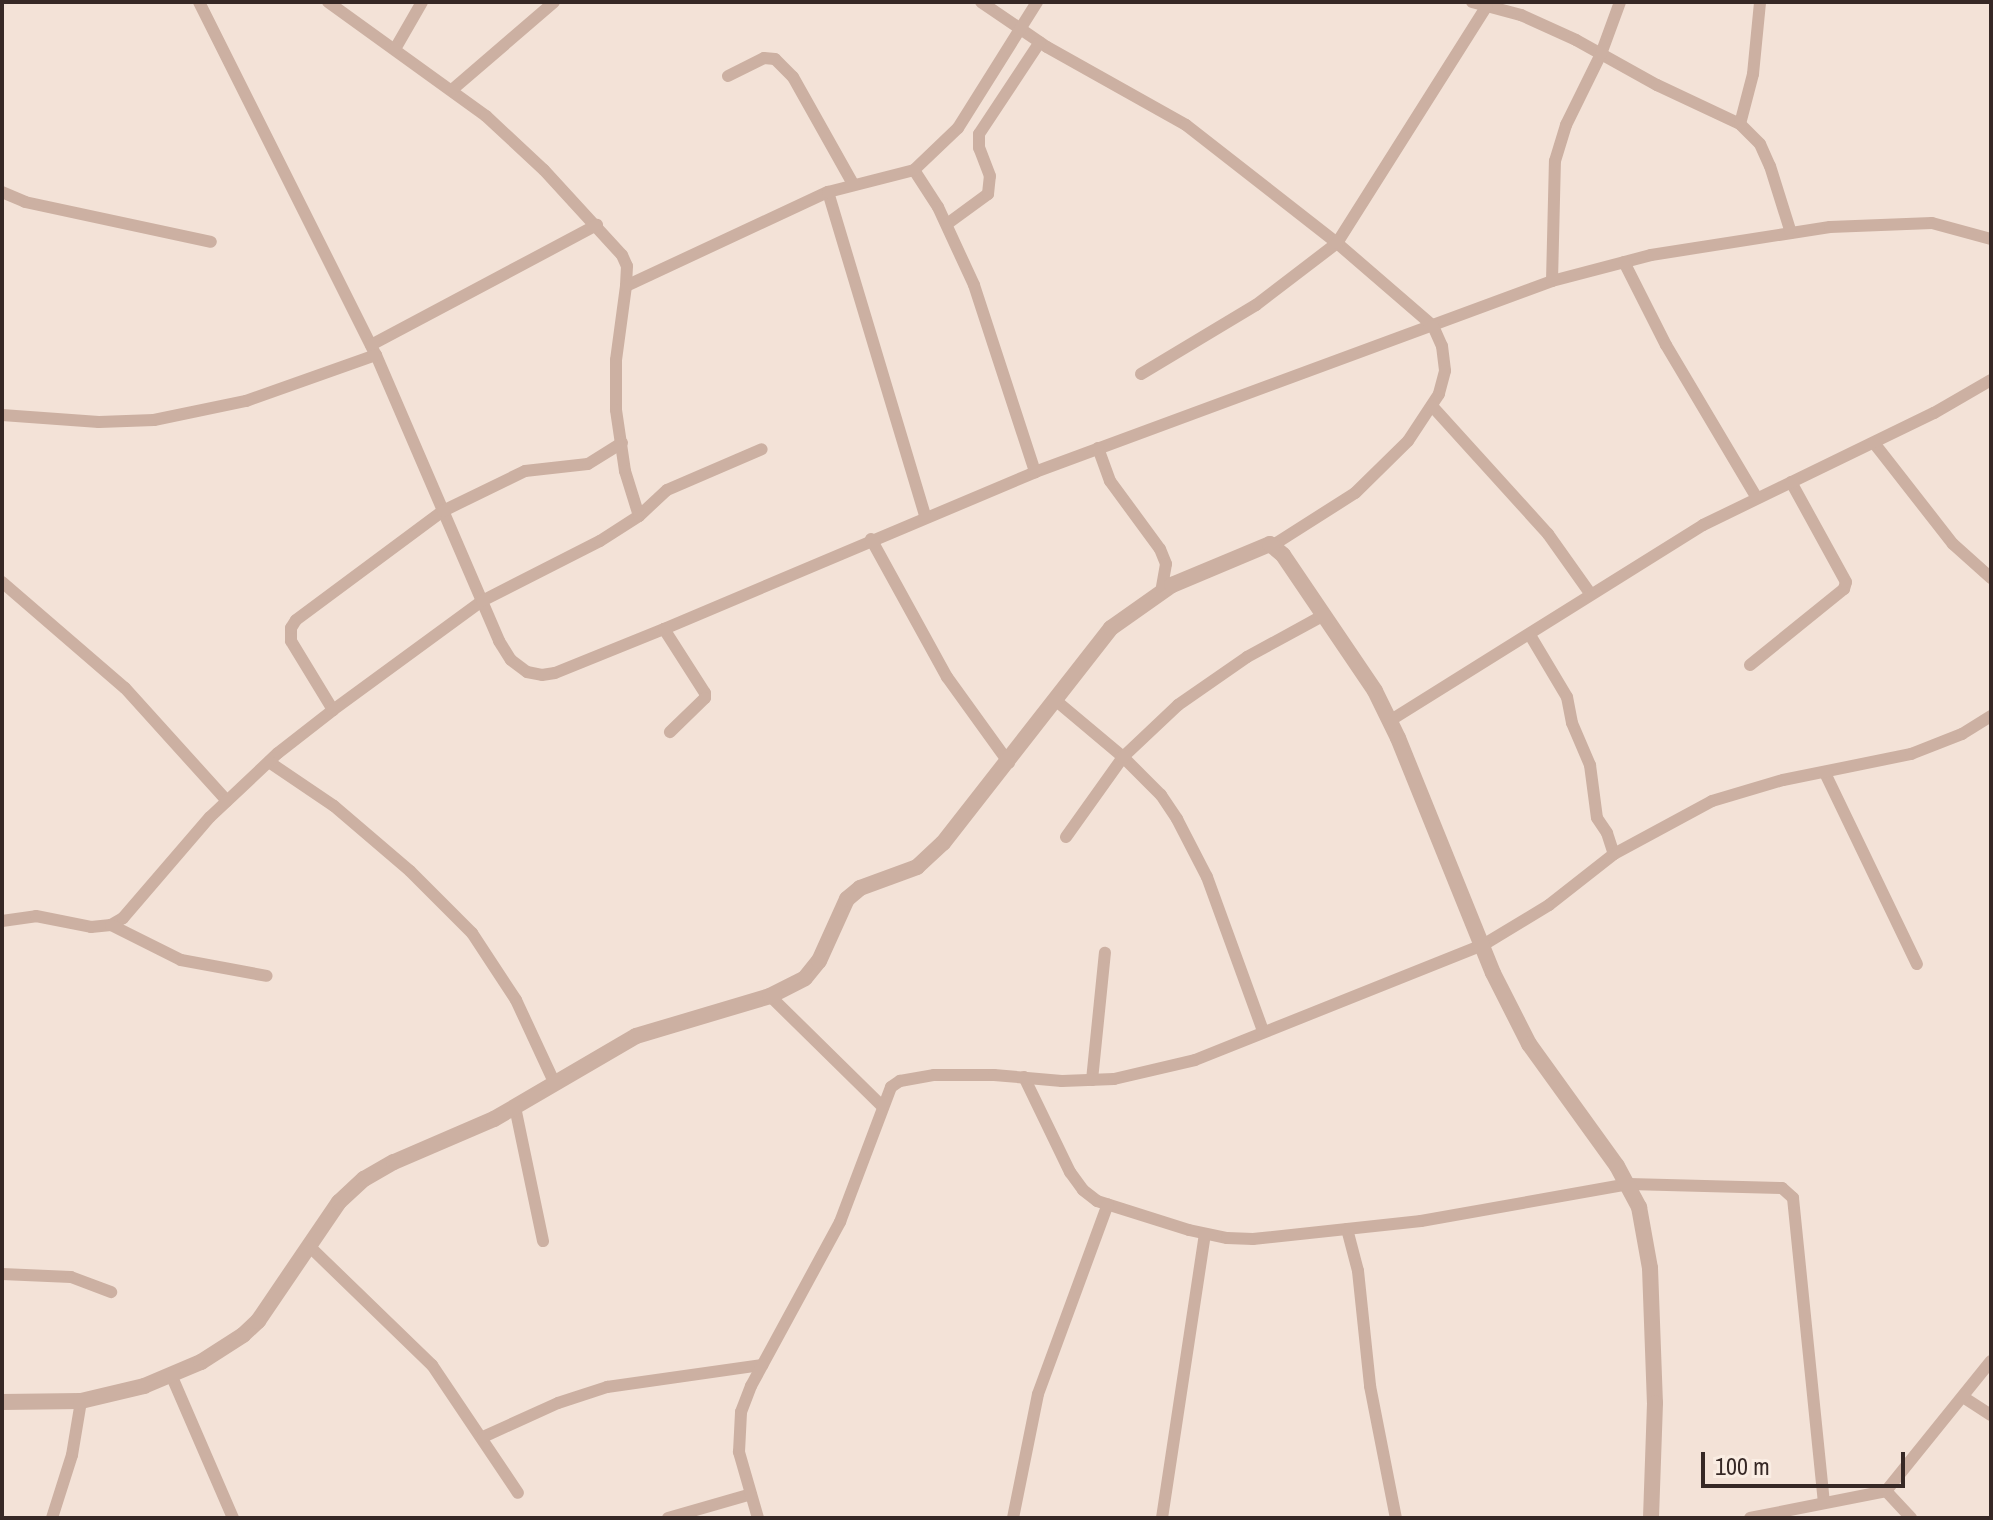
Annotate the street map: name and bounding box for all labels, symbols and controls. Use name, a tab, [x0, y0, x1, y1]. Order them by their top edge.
scale bar	[1705, 1436, 1909, 1486]
text: 100 m	[1715, 1450, 1770, 1482]

